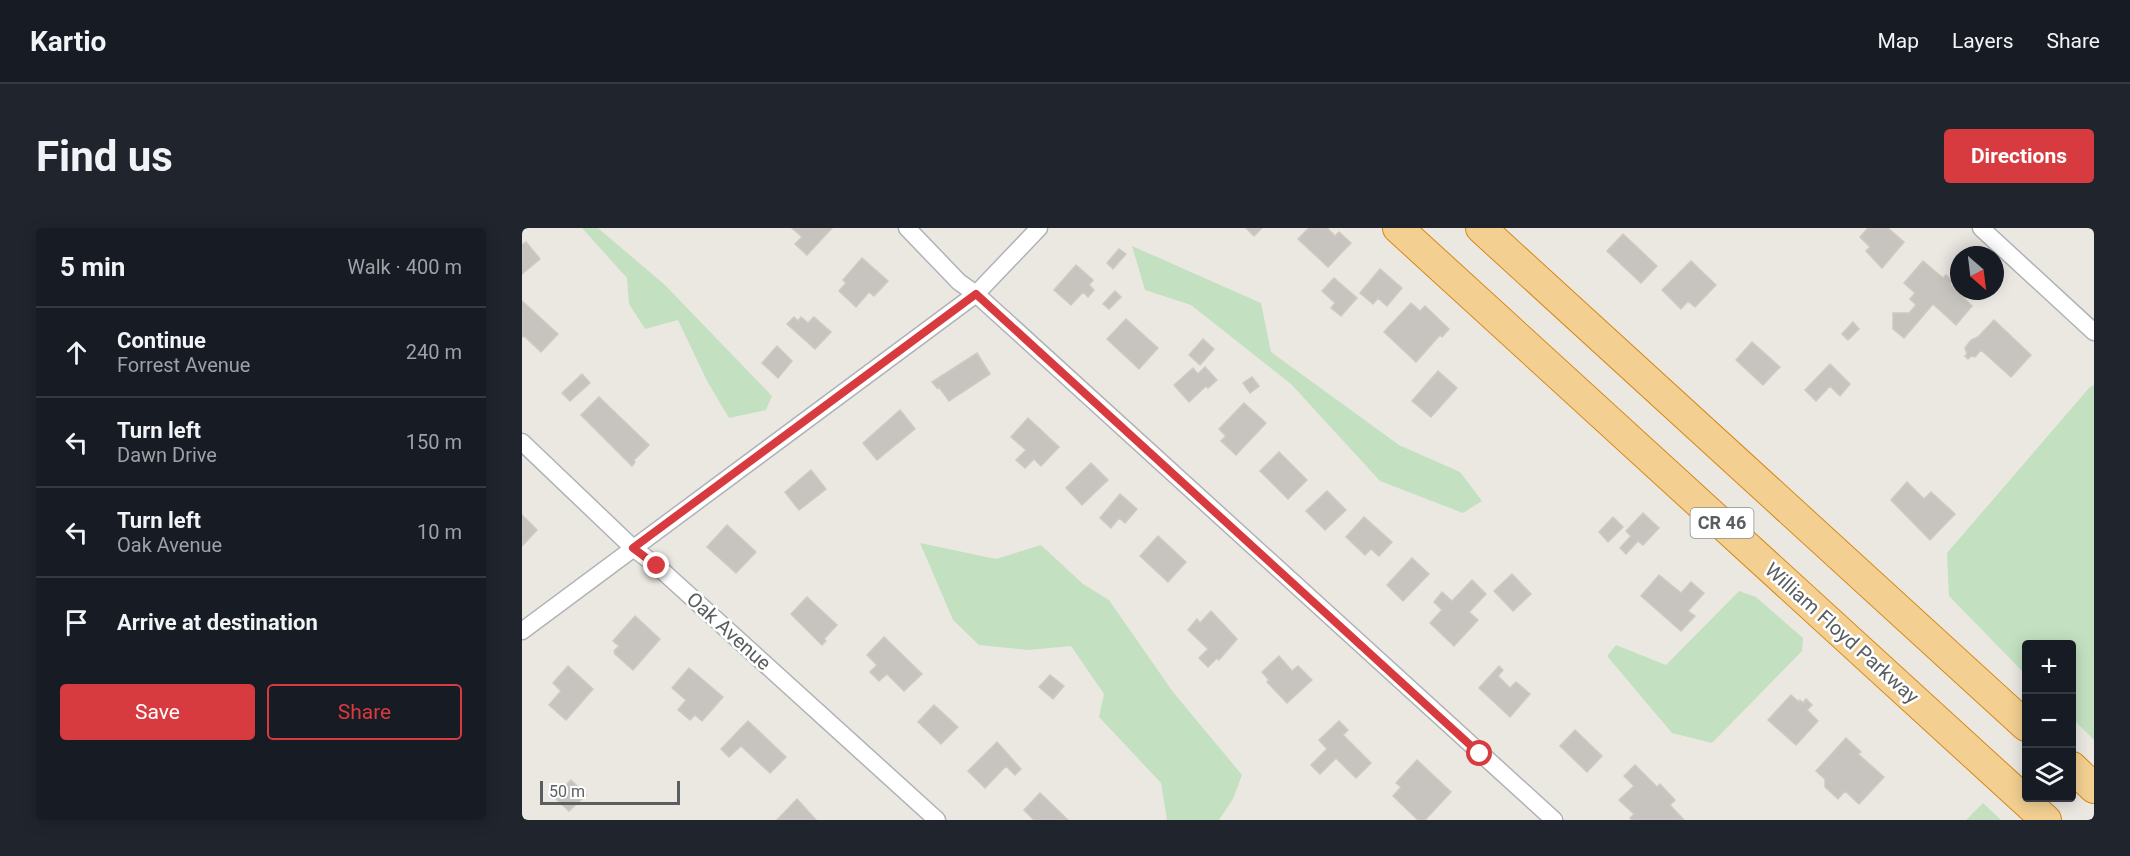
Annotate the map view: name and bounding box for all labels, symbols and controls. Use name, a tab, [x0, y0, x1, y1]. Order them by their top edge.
text: Kartio	[30, 25, 106, 58]
text: Map	[1877, 29, 1919, 53]
text: Layers	[1952, 29, 2013, 53]
text: Share	[2046, 29, 2100, 53]
button: Directions	[1944, 129, 2094, 183]
text: Find us	[36, 132, 173, 181]
north arrow	[1950, 246, 2004, 300]
text: 5 min	[60, 252, 125, 282]
text: Walk · 400 m	[347, 255, 462, 279]
text: Continue	[117, 328, 206, 353]
icon: ahead	[60, 336, 93, 369]
text: 240 m	[406, 340, 462, 364]
text: Forrest Avenue	[117, 353, 250, 377]
text: Turn left	[117, 418, 201, 443]
icon: left	[60, 426, 93, 459]
text: 150 m	[406, 430, 462, 454]
text: Dawn Drive	[117, 443, 217, 467]
text: Turn left	[117, 508, 201, 533]
road number: CR 46	[1690, 508, 1754, 538]
icon: left	[60, 516, 93, 549]
text: 10 m	[417, 520, 462, 544]
text: Oak Avenue	[117, 533, 222, 557]
route end	[643, 552, 669, 578]
street label: William Floyd Parkway	[1760, 558, 1924, 709]
street label: Oak Avenue	[682, 587, 776, 675]
icon: arrive	[60, 606, 93, 639]
text: Arrive at destination	[117, 610, 318, 635]
map controls	[2022, 640, 2076, 802]
button: +	[2022, 640, 2076, 694]
button: Save	[60, 684, 255, 740]
button: Share	[267, 684, 462, 740]
button: −	[2022, 694, 2076, 748]
route start	[1466, 740, 1492, 766]
button: layers	[2022, 748, 2076, 802]
scale bar	[540, 778, 680, 806]
text: 50 m	[549, 782, 585, 801]

